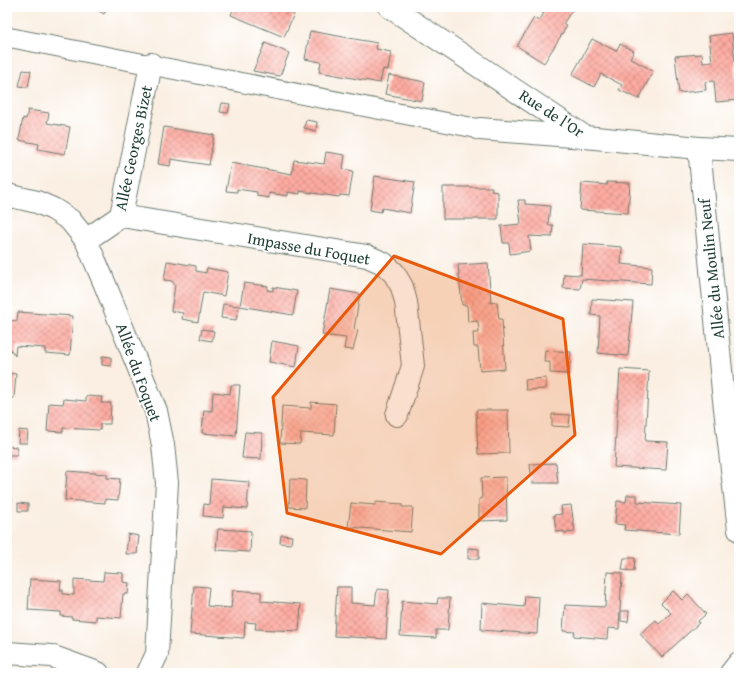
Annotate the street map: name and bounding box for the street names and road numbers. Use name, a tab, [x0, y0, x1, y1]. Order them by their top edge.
street label: Allée Georges Bizet	[108, 83, 158, 213]
street label: Rue de l'Or	[515, 83, 590, 143]
street label: Allée du Moulin Neuf	[691, 196, 730, 340]
street label: Impasse du Foquet	[246, 225, 373, 271]
street label: Allée du Foquet	[110, 319, 168, 425]

